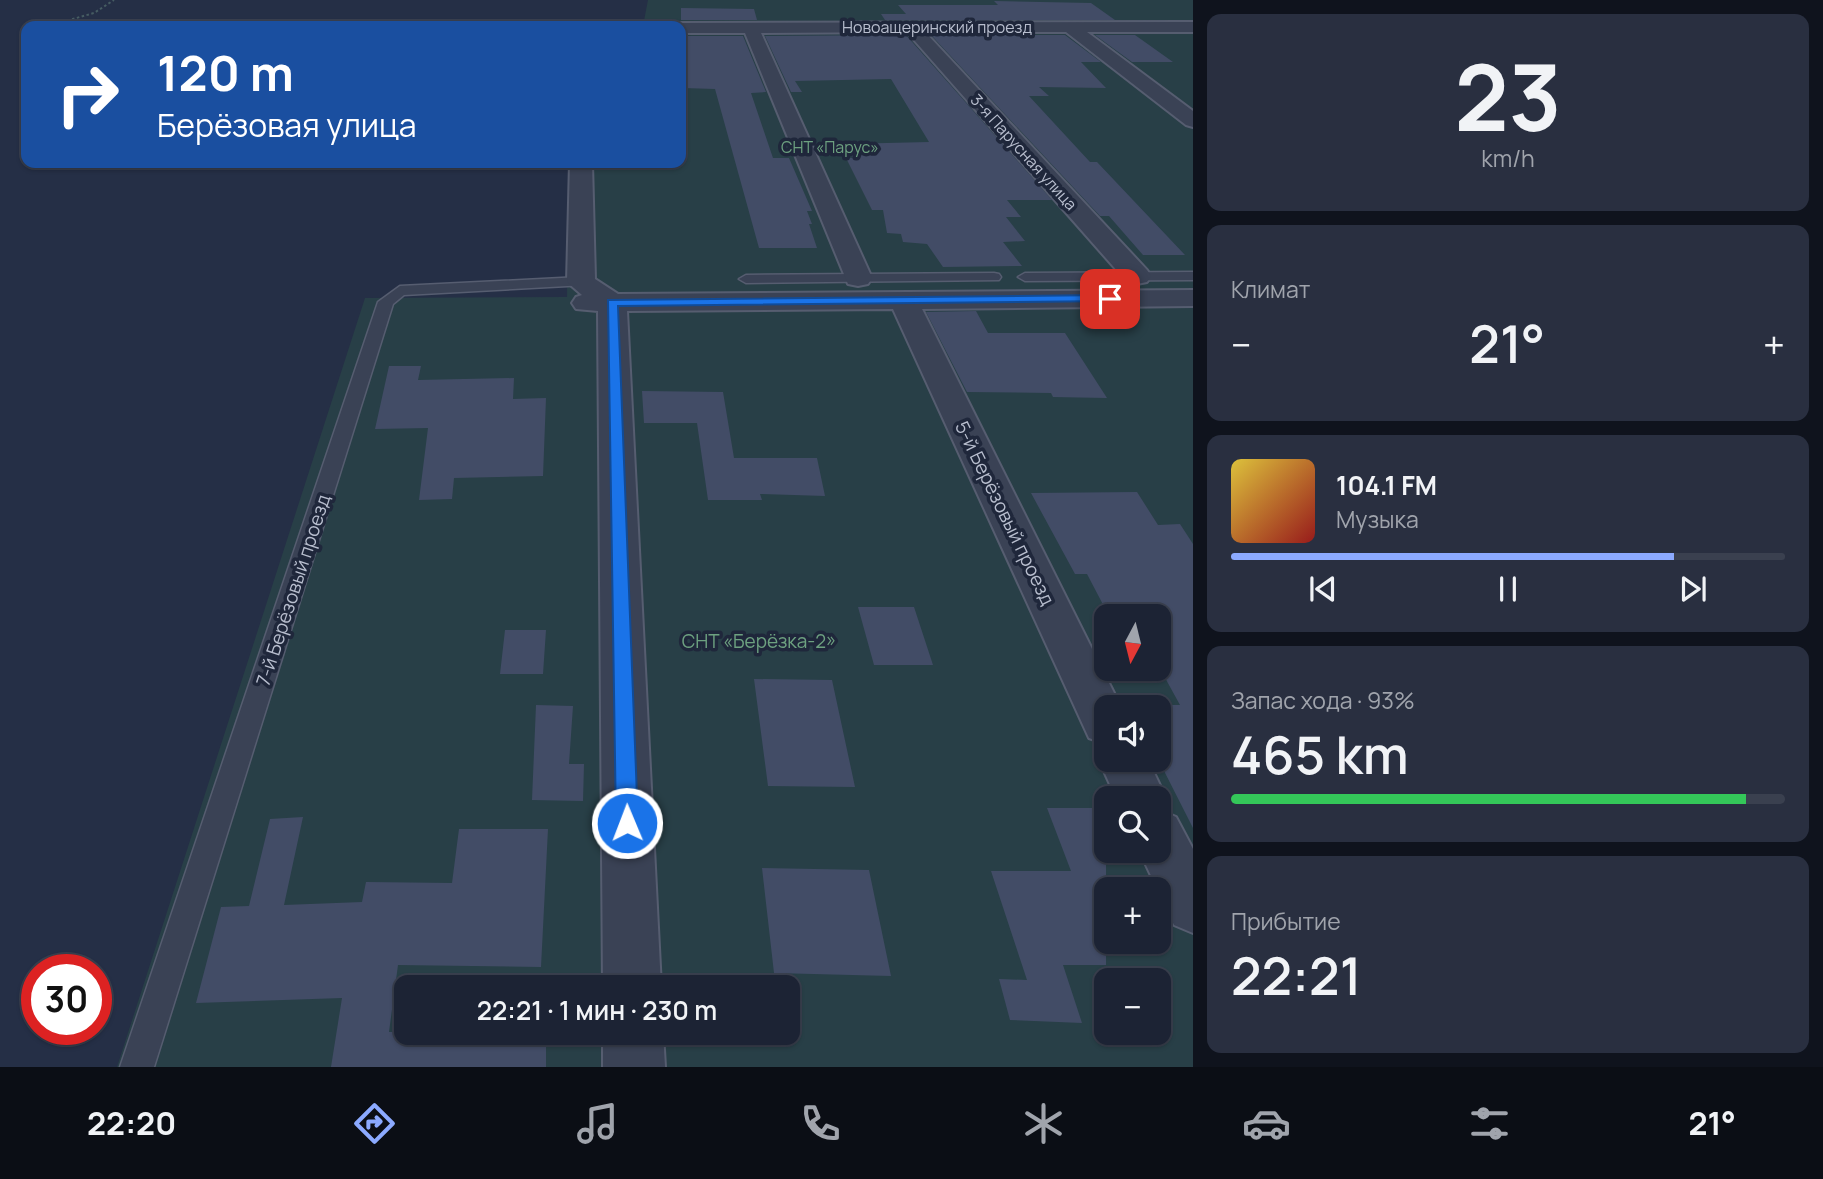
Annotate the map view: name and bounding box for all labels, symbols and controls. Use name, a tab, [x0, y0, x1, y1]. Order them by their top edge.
street label: Новоащеринский проезд	[842, 16, 1032, 38]
text: 23	[1454, 34, 1562, 158]
text: 120 m	[157, 39, 294, 106]
icon: right	[42, 49, 133, 140]
street label: 3-я Парусная улица	[966, 89, 1082, 215]
text: Берёзовая улица	[157, 103, 417, 147]
park label: СНТ «Парус»	[781, 136, 879, 158]
text: km/h	[1481, 142, 1535, 174]
pin	[1080, 269, 1140, 329]
text: Климат	[1231, 273, 1310, 305]
icon: arrive	[1091, 280, 1129, 318]
text: 21°	[1469, 308, 1545, 379]
text: −	[1231, 318, 1252, 370]
text: +	[1763, 318, 1785, 370]
street label: 5-й Берёзовый проезд	[949, 417, 1061, 609]
text: 104.1 FM	[1336, 467, 1437, 503]
street label: 7-й Берёзовый проезд	[250, 491, 336, 689]
text: Музыка	[1336, 503, 1419, 535]
icon: previous	[1304, 570, 1342, 608]
icon: pause	[1489, 570, 1527, 608]
icon: next	[1674, 570, 1712, 608]
north arrow	[1094, 604, 1171, 681]
map controls	[1094, 604, 1171, 1045]
park label: СНТ «Берёзка-2»	[682, 628, 836, 654]
text: Запас хода · 93%	[1231, 684, 1415, 716]
button: sound	[1094, 695, 1171, 772]
text: 465 km	[1231, 719, 1409, 790]
position arrow	[590, 786, 664, 860]
button: search	[1094, 786, 1171, 863]
button: +	[1094, 877, 1171, 954]
text: Прибытие	[1231, 905, 1341, 937]
text: 22:21	[1231, 940, 1362, 1011]
speed limit sign: 30	[21, 954, 112, 1045]
button: −	[1094, 968, 1171, 1045]
text: 22:21 · 1 мин · 230 m	[477, 992, 717, 1028]
icon: directions	[350, 1099, 399, 1148]
icon: music	[573, 1099, 622, 1148]
icon: phone	[796, 1099, 845, 1148]
icon: climate	[1019, 1099, 1068, 1148]
icon: car	[1242, 1099, 1291, 1148]
icon: filters	[1465, 1099, 1514, 1148]
text: 22:20	[87, 1101, 176, 1145]
text: 21°	[1688, 1101, 1736, 1145]

